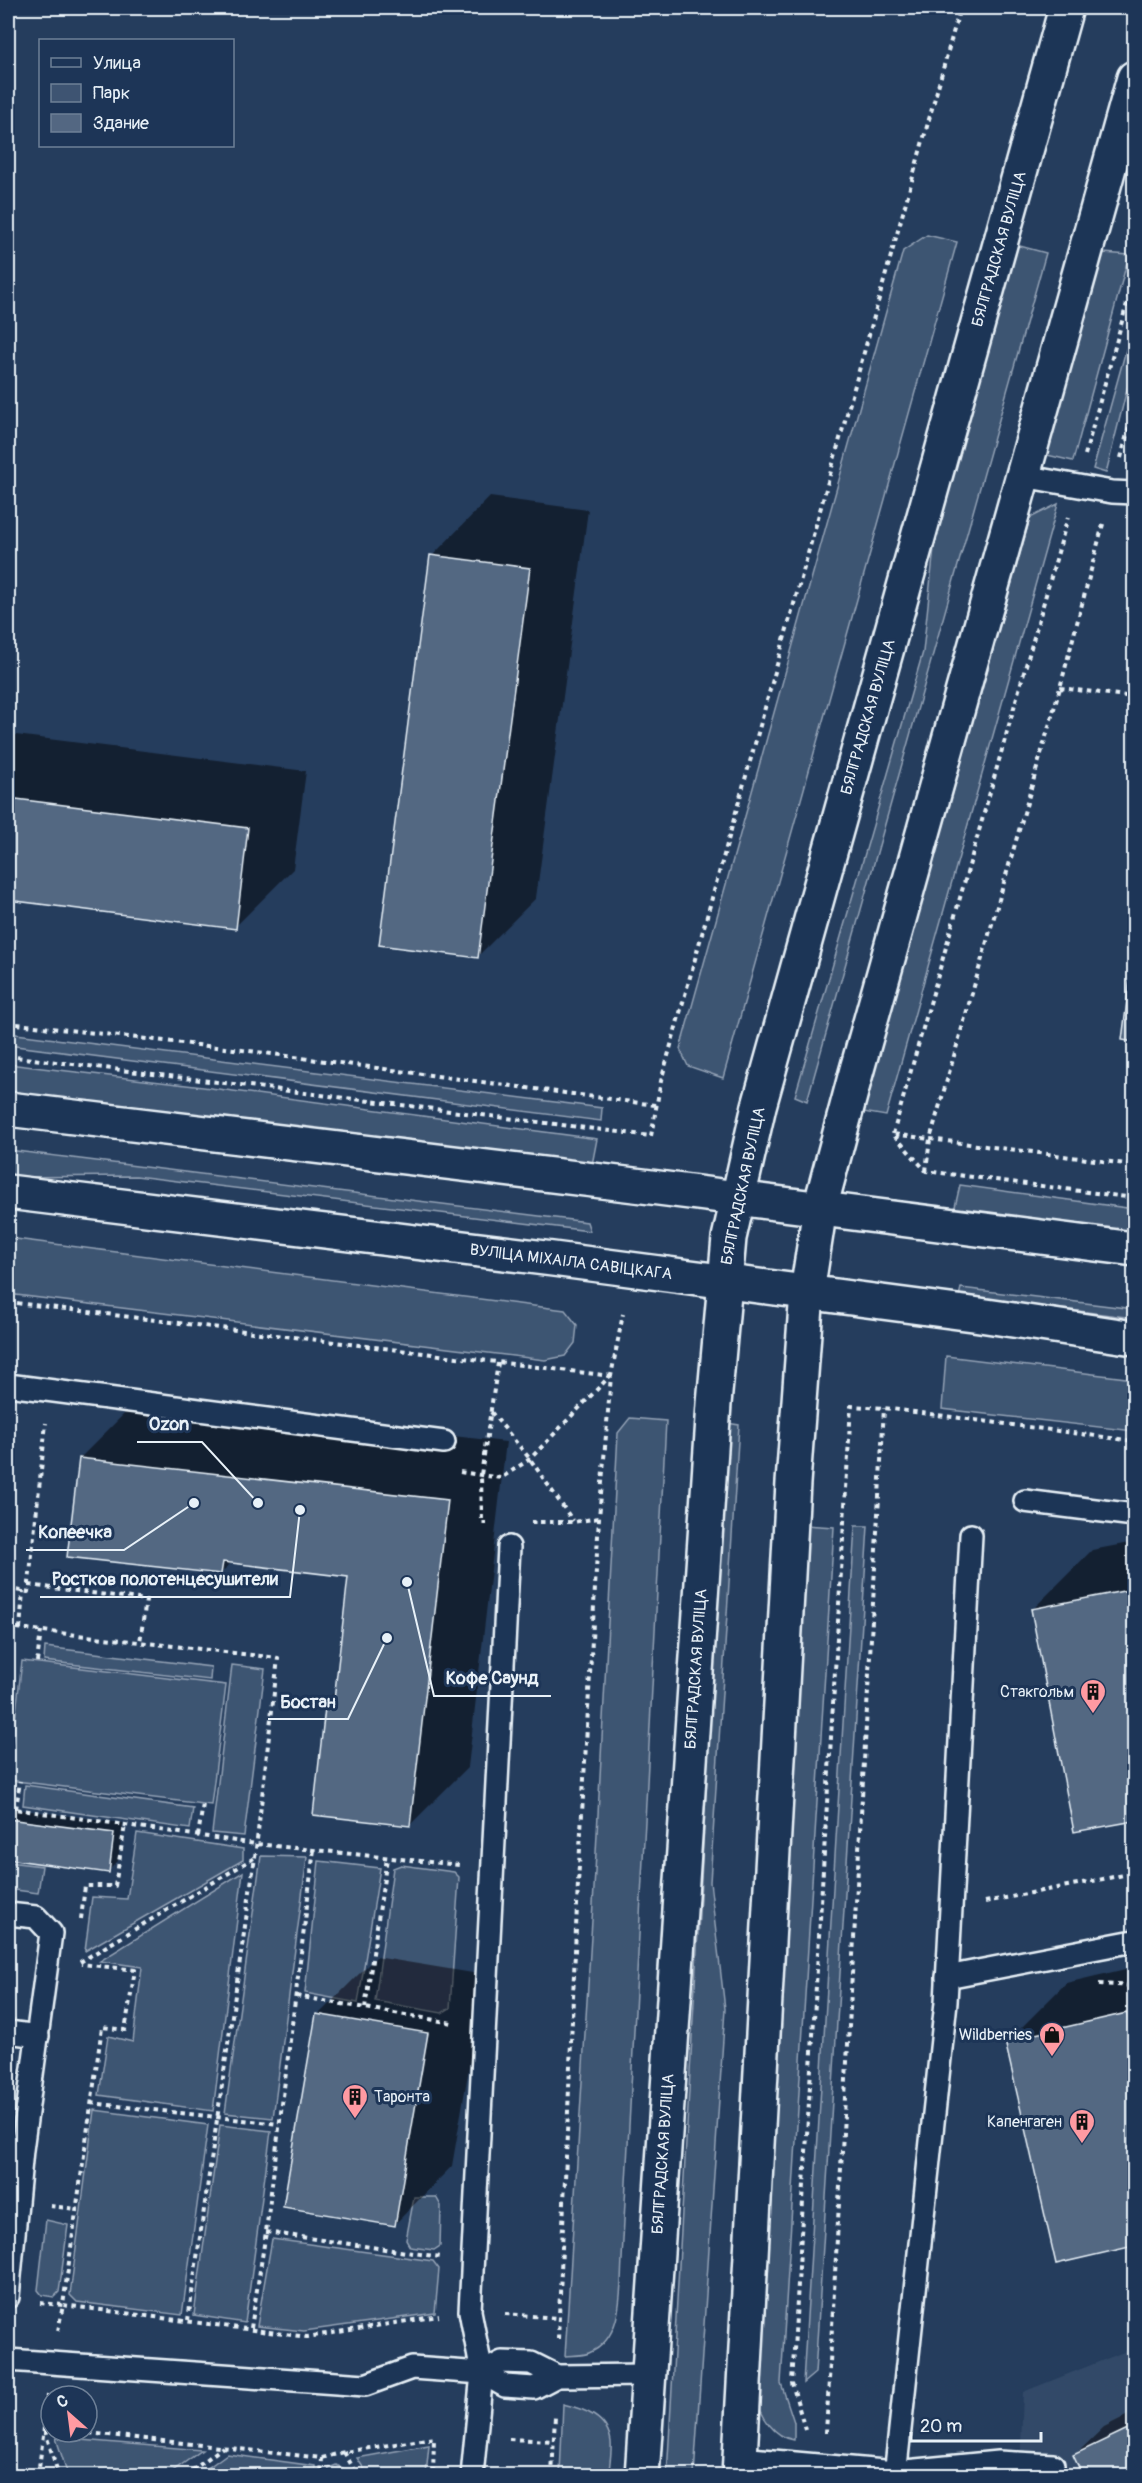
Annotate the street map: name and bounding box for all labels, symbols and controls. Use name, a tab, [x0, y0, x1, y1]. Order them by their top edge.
legend	[39, 39, 234, 147]
text: Улица	[93, 52, 141, 75]
text: Парк	[93, 82, 130, 105]
text: Здание	[93, 112, 149, 135]
street label: БЯЛГРАДСКАЯ ВУЛІЦА	[967, 169, 1031, 329]
street label: БЯЛГРАДСКАЯ ВУЛІЦА	[836, 637, 900, 797]
street label: БЯЛГРАДСКАЯ ВУЛІЦА	[717, 1105, 769, 1267]
street label: ВУЛІЦА МІХАІЛА САВІЦКАГА	[469, 1240, 673, 1284]
callout: Ozon	[137, 1406, 202, 1442]
text: Ozon	[149, 1413, 189, 1436]
callout: Копеечка	[26, 1514, 124, 1550]
text: Копеечка	[38, 1521, 112, 1544]
callout: Ростков полотенцесушители	[40, 1561, 290, 1597]
text: Ростков полотенцесушители	[52, 1568, 278, 1591]
street label: БЯЛГРАДСКАЯ ВУЛІЦА	[680, 1588, 712, 1750]
callout: Кофе Саунд	[434, 1660, 551, 1696]
text: Кофе Саунд	[446, 1667, 538, 1690]
building icon: Стакгольм	[1078, 1677, 1108, 1715]
place label: Стакгольм	[1000, 1682, 1074, 1702]
callout: Бостан	[268, 1683, 348, 1719]
text: Бостан	[280, 1691, 336, 1714]
shop icon: Wildberries	[1037, 2020, 1067, 2058]
place label: Wildberries	[959, 2025, 1032, 2045]
street label: БЯЛГРАДСКАЯ ВУЛІЦА	[647, 2073, 679, 2235]
building icon: Таронта	[340, 2082, 370, 2120]
place label: Таронта	[374, 2087, 430, 2107]
building icon: Капенгаген	[1067, 2107, 1097, 2145]
place label: Капенгаген	[987, 2112, 1062, 2132]
north arrow	[39, 2384, 99, 2444]
text: С	[53, 2390, 72, 2413]
scale bar	[911, 2405, 1042, 2443]
text: 20 m	[920, 2415, 962, 2438]

